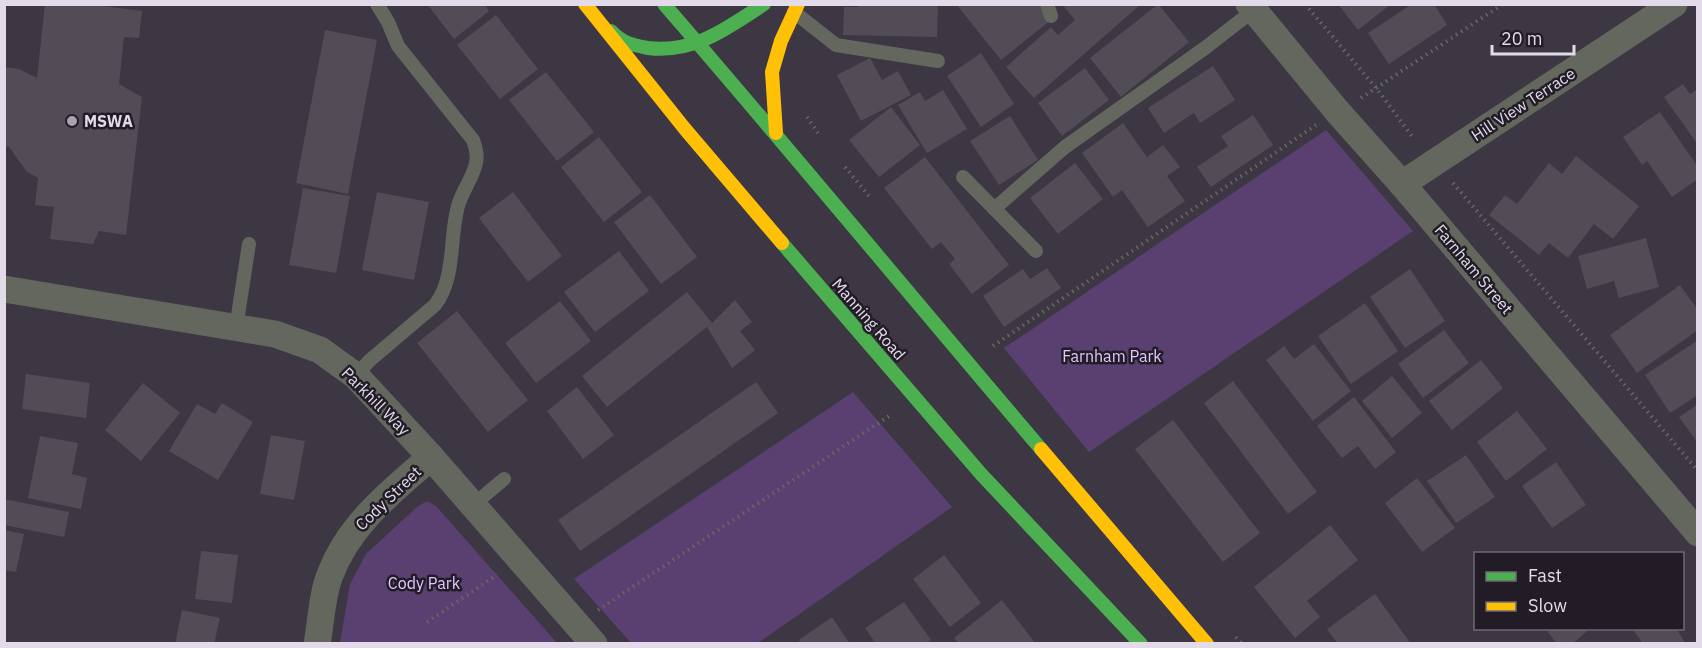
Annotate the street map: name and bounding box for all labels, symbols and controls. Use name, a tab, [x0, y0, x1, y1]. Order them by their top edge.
scale bar	[1492, 18, 1574, 56]
text: 20 m	[1501, 27, 1543, 50]
street label: Hill View Terrace	[1467, 63, 1579, 145]
place label: MSWA	[84, 111, 133, 131]
marker: MSWA	[65, 114, 79, 128]
street label: Farnham Street	[1431, 220, 1517, 318]
street label: Manning Road	[828, 274, 910, 364]
park label: Farnham Park	[1062, 346, 1162, 366]
street label: Parkhill Way	[338, 363, 414, 439]
street label: Cody Street	[351, 462, 425, 534]
legend	[1474, 552, 1684, 630]
text: Fast	[1528, 564, 1562, 587]
park label: Cody Park	[388, 573, 461, 593]
text: Slow	[1528, 594, 1567, 617]

